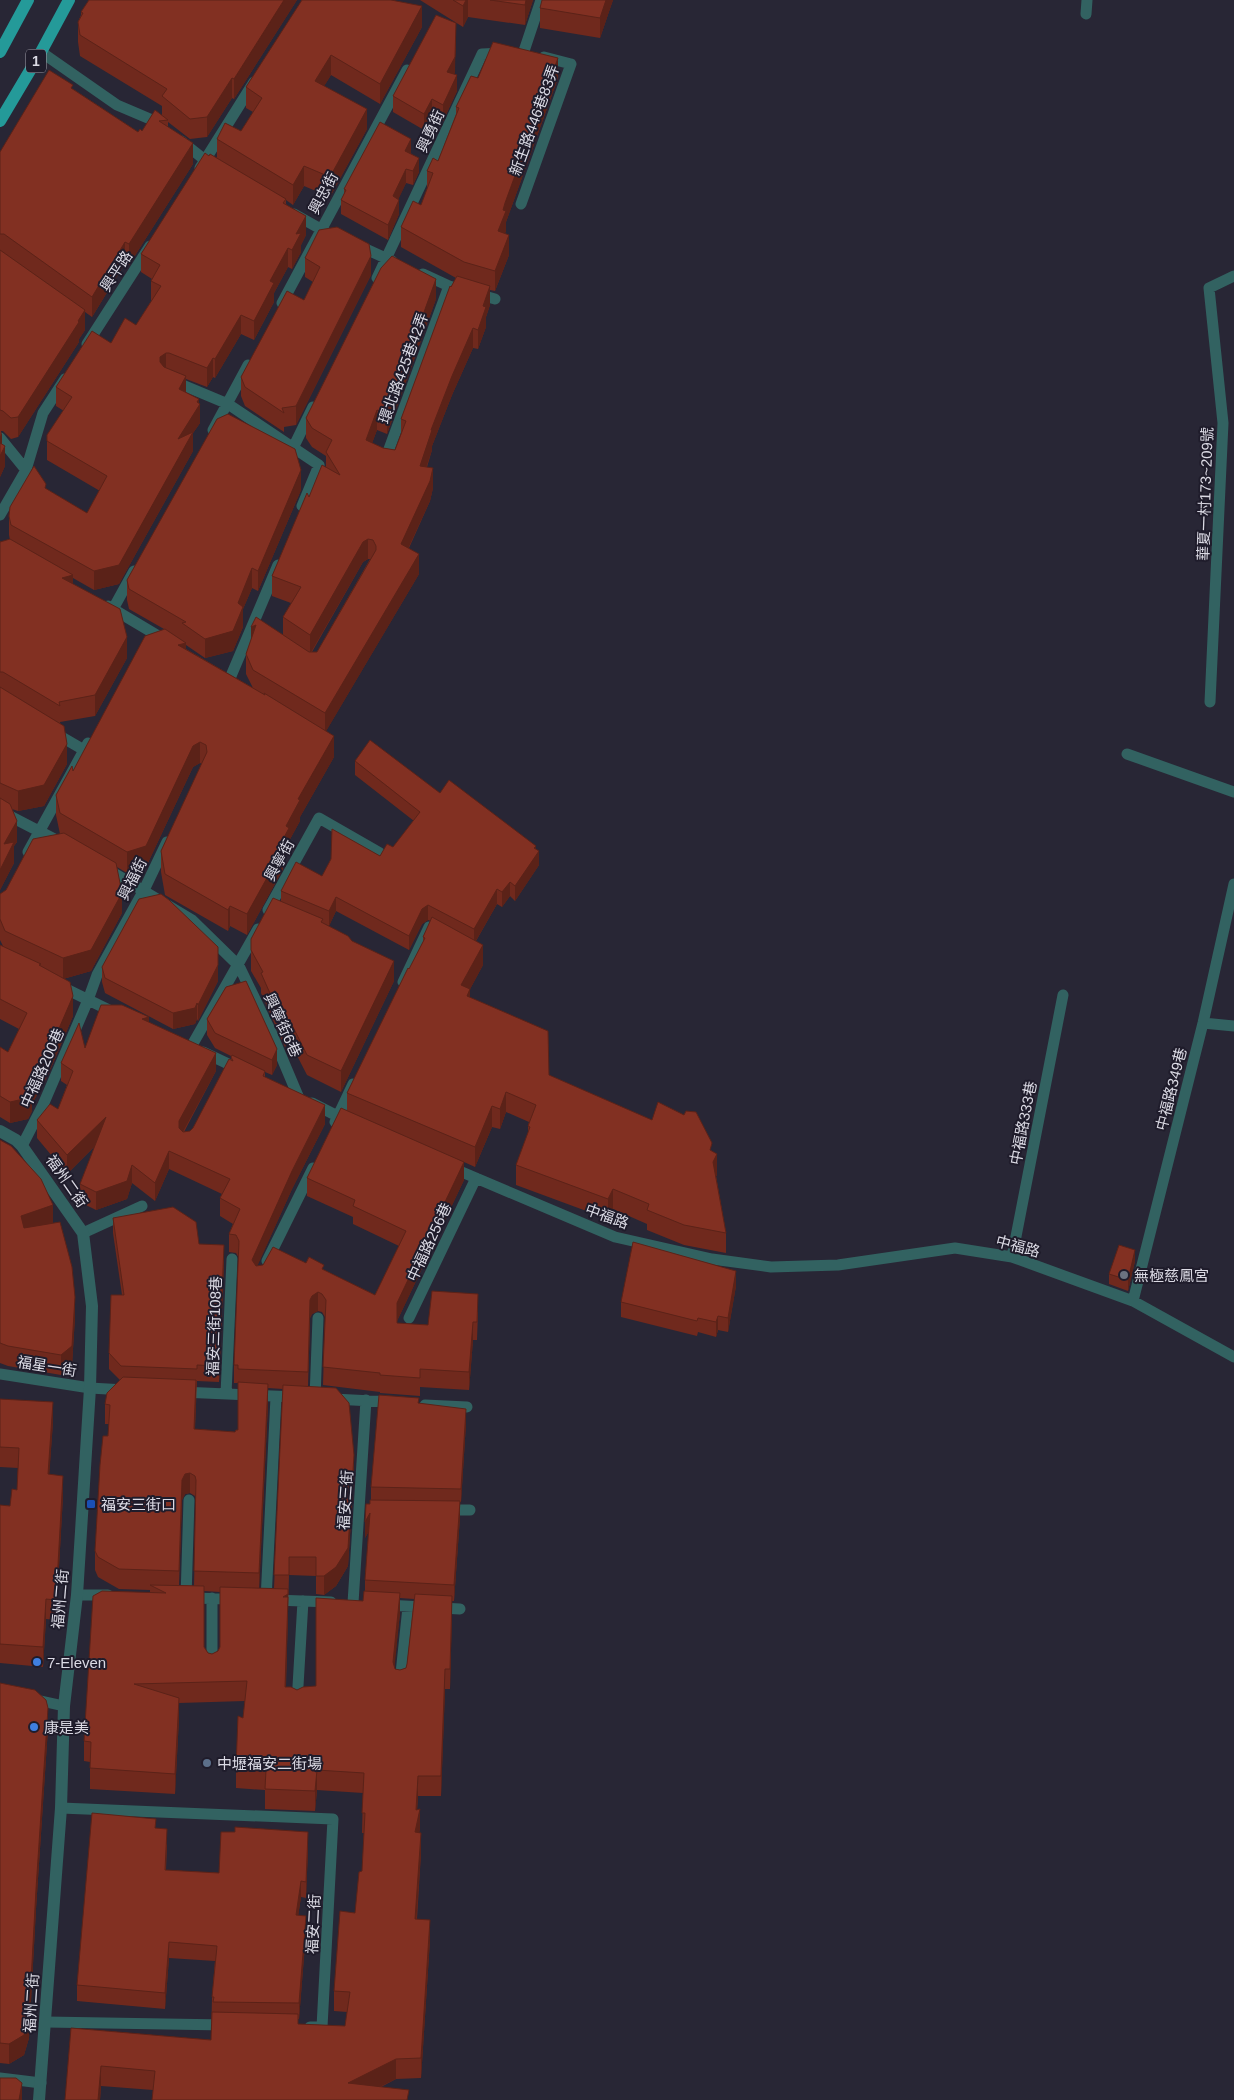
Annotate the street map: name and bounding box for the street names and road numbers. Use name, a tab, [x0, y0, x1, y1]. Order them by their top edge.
road number: 1	[26, 49, 46, 72]
street label: 新生路446巷83弄	[506, 62, 562, 178]
street label: 興勇街	[413, 107, 447, 155]
street label: 興忠街	[305, 169, 341, 217]
street label: 興平路	[97, 247, 135, 295]
street label: 環北路425巷42弄	[375, 310, 431, 426]
street label: 華夏一村173~209號	[1194, 427, 1216, 561]
street label: 興寧街	[261, 836, 297, 884]
street label: 興福街	[114, 855, 150, 903]
street label: 興寧街6巷	[261, 990, 305, 1060]
street label: 中福路200巷	[17, 1026, 67, 1110]
street label: 中福路349巷	[1152, 1046, 1190, 1132]
street label: 中福路333巷	[1007, 1080, 1039, 1166]
street label: 福州二街	[43, 1152, 91, 1210]
street label: 中福路256巷	[403, 1200, 455, 1284]
street label: 中福路	[583, 1200, 631, 1232]
street label: 中福路	[994, 1232, 1042, 1260]
street label: 福安三街108巷	[204, 1276, 224, 1376]
street label: 福星一街	[16, 1353, 78, 1379]
street label: 福安三街	[334, 1469, 356, 1531]
street label: 福州二街	[49, 1568, 71, 1630]
street label: 福安二街	[303, 1894, 323, 1954]
street label: 福州二街	[20, 1972, 42, 2034]

